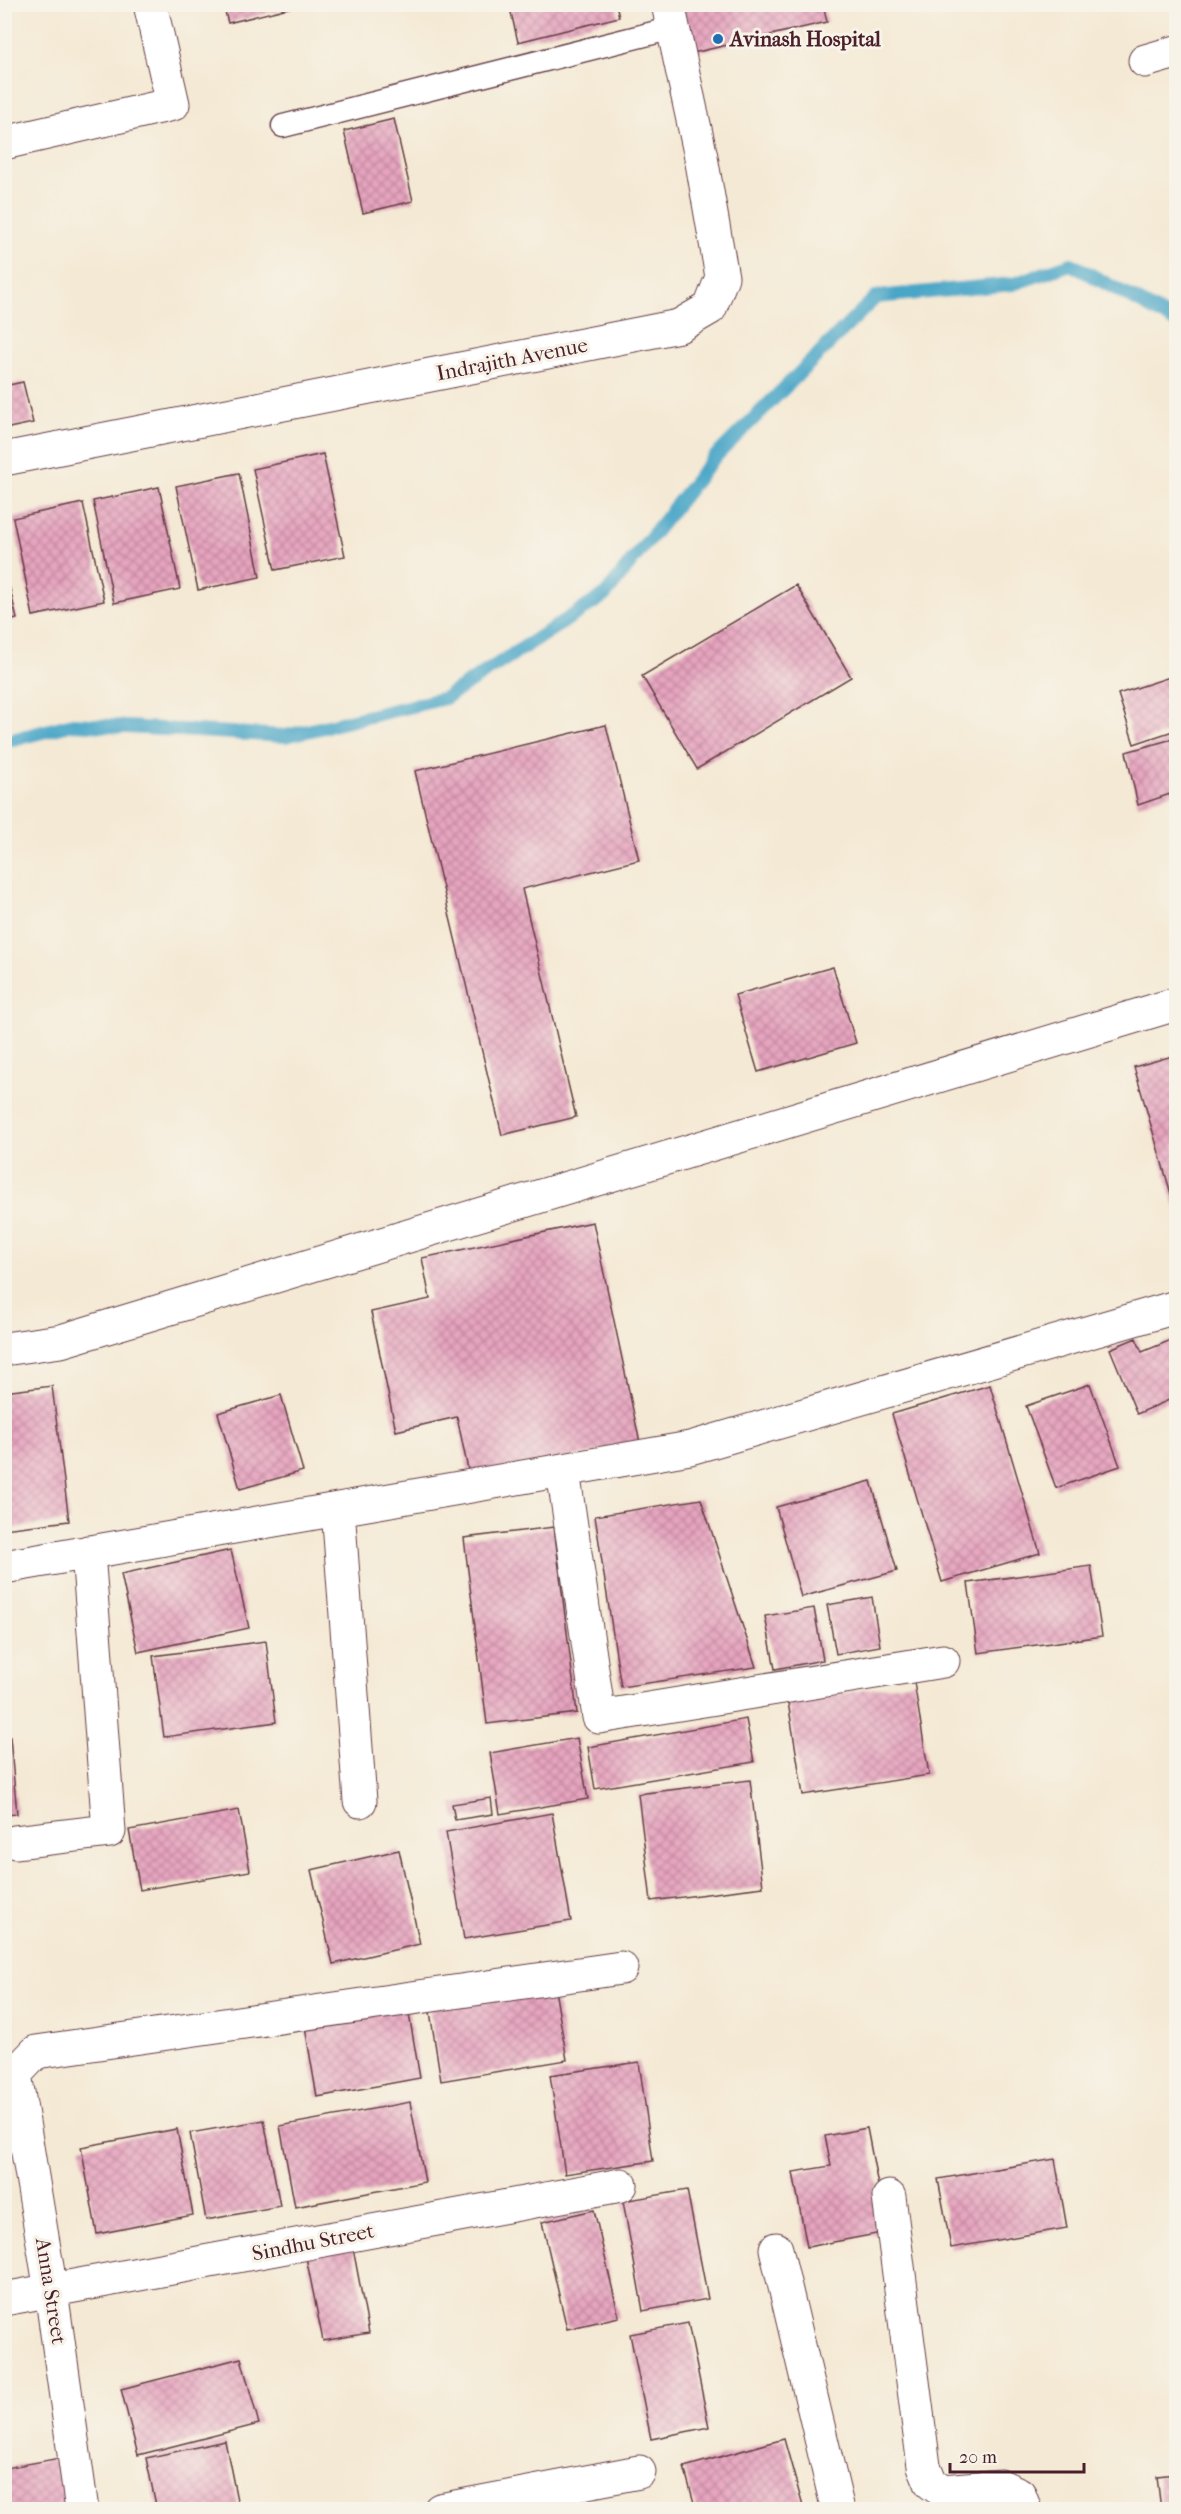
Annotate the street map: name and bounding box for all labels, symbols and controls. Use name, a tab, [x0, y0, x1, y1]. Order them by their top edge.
place label: Avinash Hospital	[728, 27, 881, 51]
marker: Avinash Hospital	[711, 32, 725, 46]
street label: Indrajith Avenue	[434, 333, 590, 385]
street label: Sindhu Street	[250, 2218, 377, 2266]
street label: Anna Street	[31, 2235, 71, 2347]
scale bar	[950, 2436, 1084, 2474]
text: 20 m	[959, 2447, 997, 2468]

